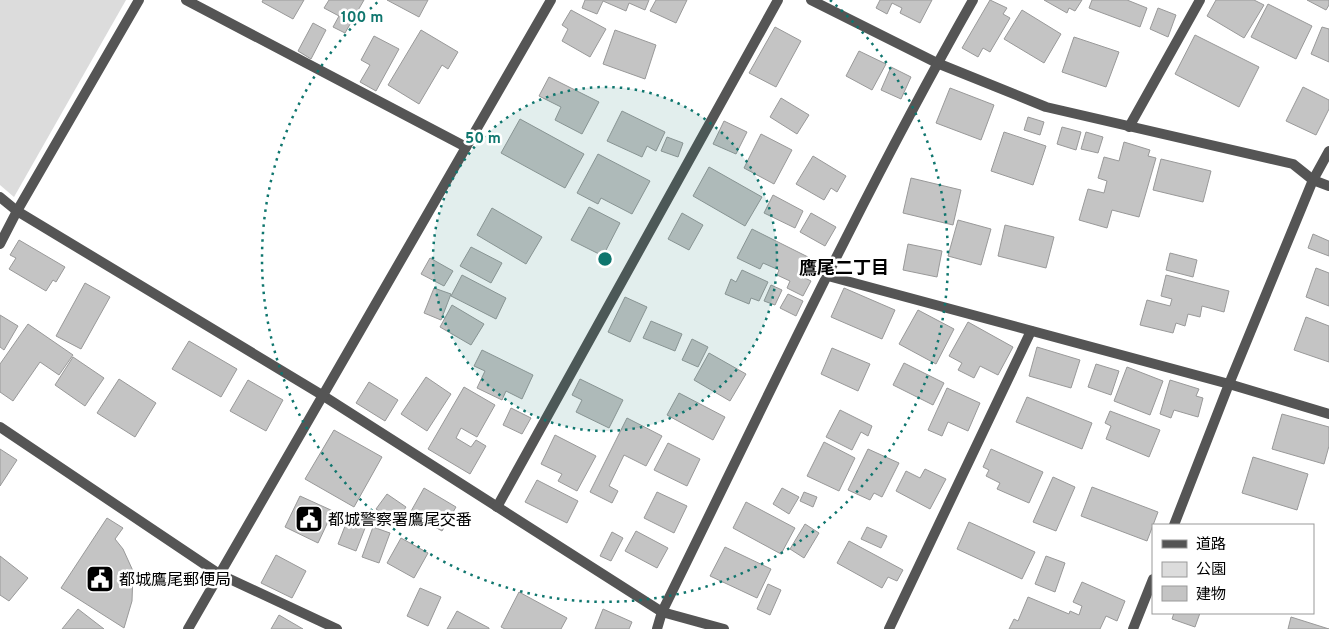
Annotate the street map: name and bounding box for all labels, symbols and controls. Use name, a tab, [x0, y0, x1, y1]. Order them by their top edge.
text: 100 m	[341, 9, 383, 28]
text: 50 m	[465, 130, 501, 149]
centre of rings	[596, 250, 614, 268]
district label: 鷹尾二丁目	[799, 258, 889, 281]
public building icon: 都城警察署鷹尾交番	[294, 504, 324, 534]
place label: 都城警察署鷹尾交番	[328, 511, 472, 531]
legend	[1152, 524, 1314, 614]
text: 道路	[1196, 536, 1226, 555]
text: 公園	[1196, 561, 1226, 580]
public building icon: 都城鷹尾郵便局	[85, 564, 115, 594]
place label: 都城鷹尾郵便局	[119, 571, 231, 591]
text: 建物	[1196, 586, 1226, 605]

